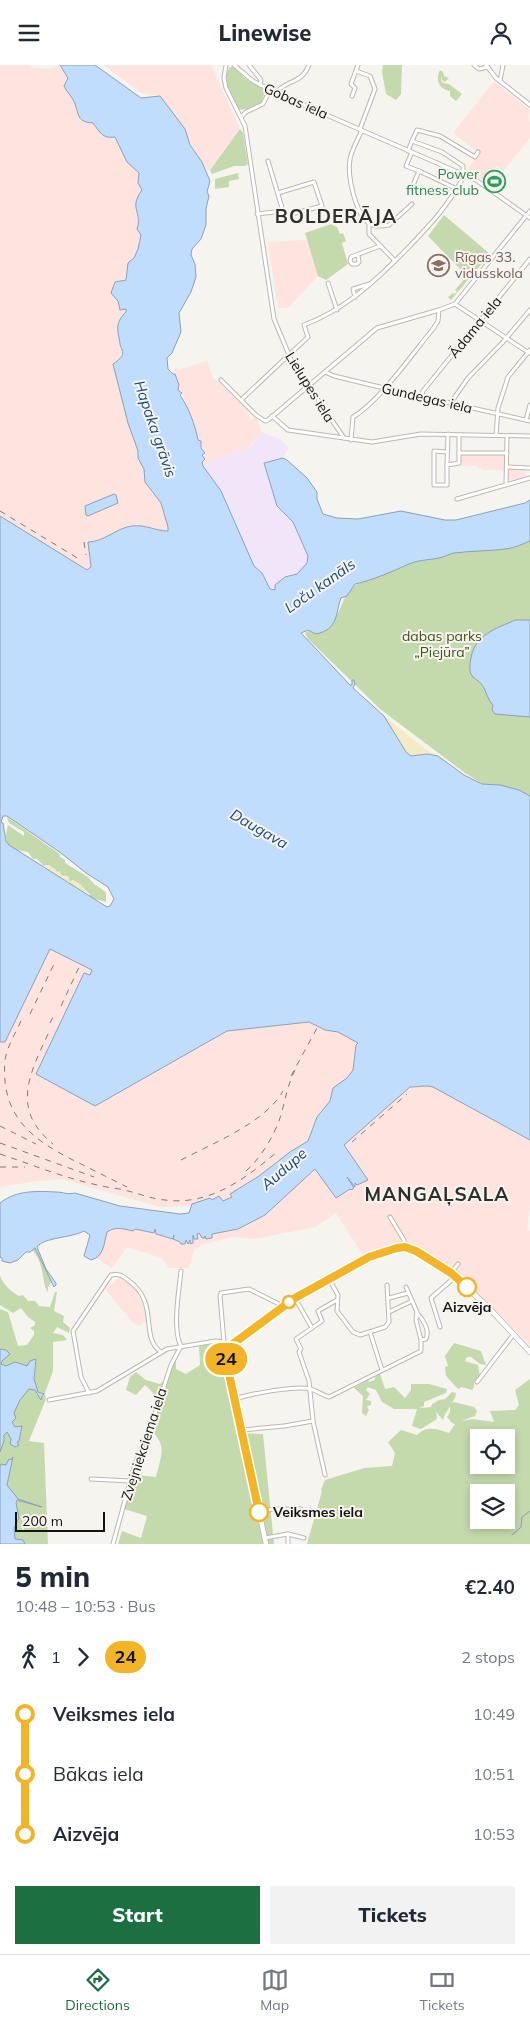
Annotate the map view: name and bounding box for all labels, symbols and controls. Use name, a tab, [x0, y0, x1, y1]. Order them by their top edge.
icon: menu	[15, 19, 43, 47]
text: Linewise	[219, 19, 311, 47]
icon: person	[487, 19, 515, 47]
street label: Gobas iela	[261, 79, 331, 123]
place label: Power fitness club	[406, 165, 480, 199]
sports icon: Power fitness club	[483, 170, 507, 194]
district label: BOLDERĀJA	[275, 204, 397, 228]
place label: Rīgas 33. vidusskola	[455, 248, 523, 282]
school or university icon: Rīgas 33. vidusskola	[427, 253, 451, 277]
street label: Ādama iela	[445, 293, 505, 361]
street label: Lielupes iela	[281, 349, 339, 425]
water label: Hapaka grāvis	[130, 378, 181, 480]
street label: Gundegas iela	[380, 379, 474, 417]
water label: Loču kanāls	[281, 554, 359, 617]
park label: dabas parks „Piejūra”	[402, 627, 482, 661]
water label: Daugava	[227, 804, 292, 853]
water label: Audupe	[256, 1144, 310, 1194]
district label: MANGAĻSALA	[365, 1182, 509, 1206]
marker: Aizvēja	[457, 1277, 477, 1297]
unlabelled marker	[282, 1295, 296, 1309]
place label: Aizvēja	[443, 1298, 491, 1316]
line badge: 24	[204, 1343, 248, 1375]
text: 24	[215, 1347, 237, 1370]
street label: Zvejniekciema iela	[117, 1385, 171, 1503]
map controls	[470, 1429, 515, 1529]
button: locate	[470, 1429, 515, 1474]
button: layers	[470, 1484, 515, 1529]
marker: Veiksmes iela	[249, 1502, 269, 1522]
place label: Veiksmes iela	[272, 1503, 363, 1521]
scale bar	[15, 1509, 105, 1532]
text: 200 m	[22, 1512, 63, 1530]
text: 5 min	[15, 1559, 90, 1594]
text: €2.40	[465, 1575, 515, 1599]
text: 10:48 – 10:53 · Bus	[15, 1596, 156, 1616]
icon: walk	[15, 1643, 43, 1671]
icon: forward	[69, 1643, 97, 1671]
text: 24	[115, 1645, 136, 1668]
text: 1	[51, 1647, 61, 1667]
text: 2 stops	[461, 1647, 515, 1667]
text: Veiksmes iela	[53, 1702, 175, 1726]
text: 10:49	[473, 1704, 515, 1724]
text: Bākas iela	[53, 1762, 144, 1786]
text: 10:51	[473, 1764, 515, 1784]
text: Aizvēja	[53, 1822, 119, 1846]
text: 10:53	[473, 1824, 515, 1844]
button: Start	[15, 1886, 260, 1944]
button: Tickets	[270, 1886, 515, 1944]
tab: Directions	[65, 1966, 130, 2014]
tab: Map	[260, 1966, 289, 2014]
tab: Tickets	[420, 1966, 465, 2014]

